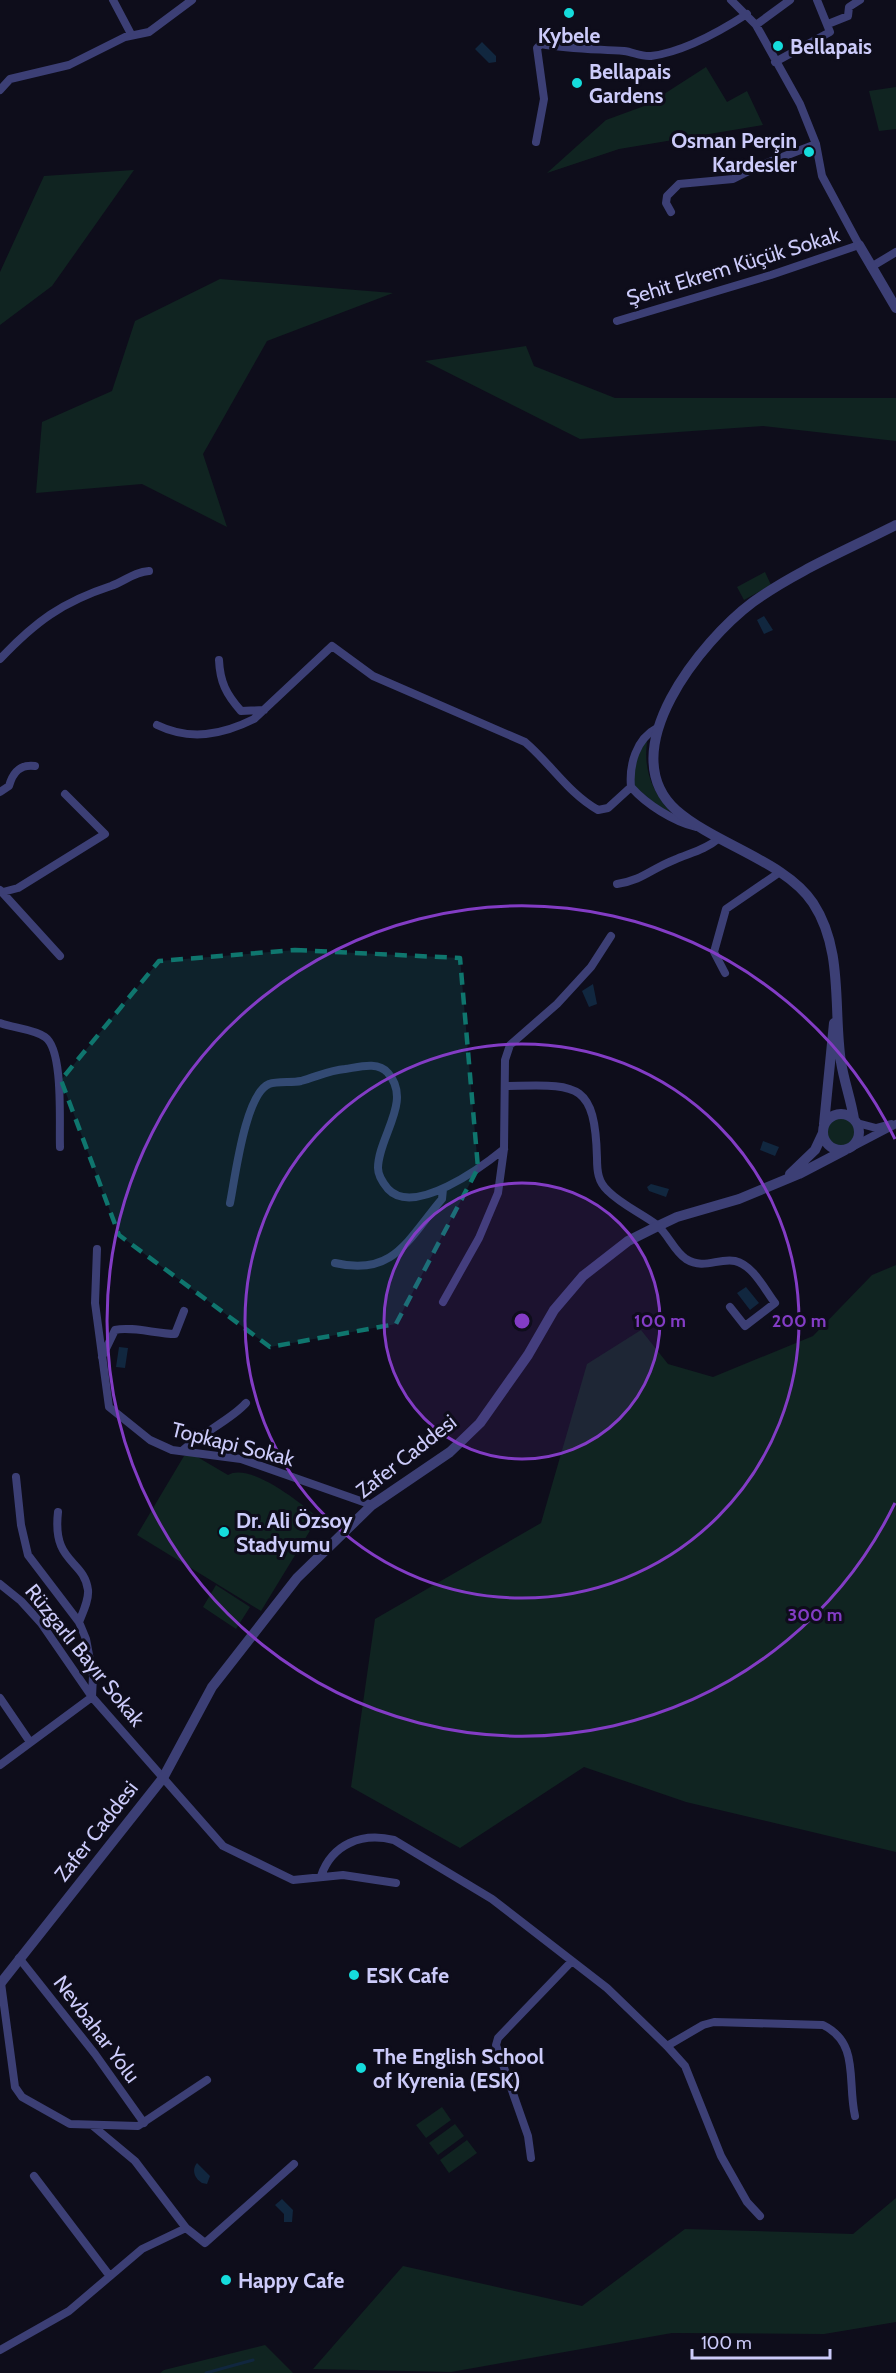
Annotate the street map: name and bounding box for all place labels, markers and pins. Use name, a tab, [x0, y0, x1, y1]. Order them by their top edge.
marker: Kybele	[562, 6, 576, 20]
place label: Kybele	[538, 23, 600, 48]
place label: Bellapais	[790, 34, 872, 59]
marker: Bellapais	[771, 39, 785, 53]
place label: Bellapais Gardens	[589, 59, 671, 108]
marker: Bellapais Gardens	[570, 76, 584, 90]
place label: Osman Perçin Kardesler	[671, 128, 797, 177]
marker: Osman Perçin Kardesler	[802, 145, 816, 159]
centre of rings	[512, 1311, 532, 1331]
place label: Dr. Ali Özsoy Stadyumu	[236, 1508, 353, 1557]
marker: Dr. Ali Özsoy Stadyumu	[217, 1525, 231, 1539]
place label: ESK Cafe	[366, 1963, 449, 1988]
marker: ESK Cafe	[347, 1968, 361, 1982]
place label: The English School of Kyrenia (ESK)	[373, 2044, 545, 2093]
marker: The English School of Kyrenia (ESK)	[354, 2061, 368, 2075]
place label: Happy Cafe	[238, 2268, 345, 2293]
marker: Happy Cafe	[219, 2273, 233, 2287]

